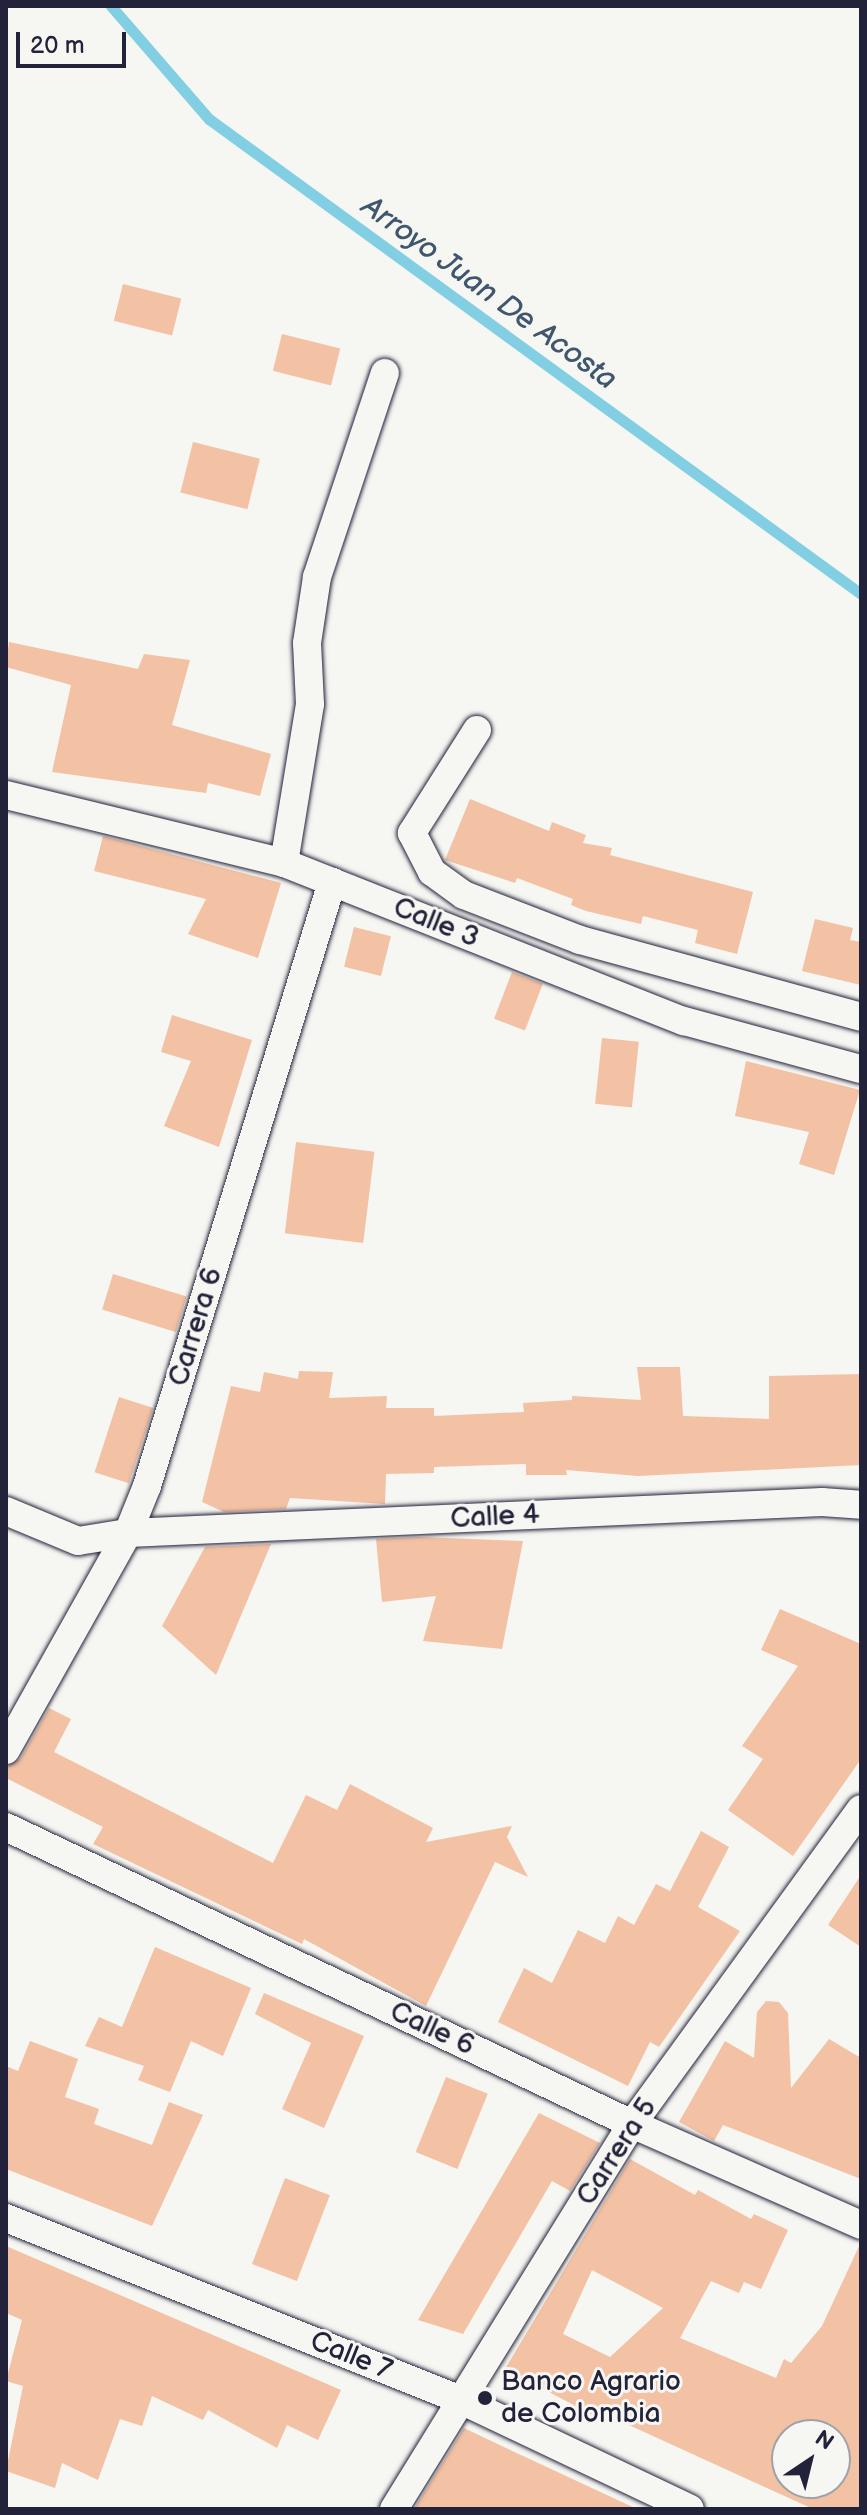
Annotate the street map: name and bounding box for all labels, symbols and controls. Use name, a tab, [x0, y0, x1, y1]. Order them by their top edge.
scale bar	[20, 16, 130, 66]
text: 20 m	[30, 31, 85, 60]
water label: Arroyo Juan De Acosta	[354, 188, 624, 398]
street label: Calle 3	[388, 891, 484, 955]
street label: Carrera 6	[162, 1264, 230, 1390]
street label: Calle 4	[450, 1498, 540, 1536]
street label: Calle 6	[384, 1995, 480, 2063]
street label: Carrera 5	[570, 2092, 664, 2212]
street label: Calle 7	[305, 2324, 397, 2388]
place label: Banco Agrario de Colombia	[501, 2365, 681, 2431]
marker: Banco Agrario de Colombia	[476, 2389, 494, 2407]
north arrow	[771, 2419, 851, 2499]
text: N	[809, 2425, 838, 2456]

